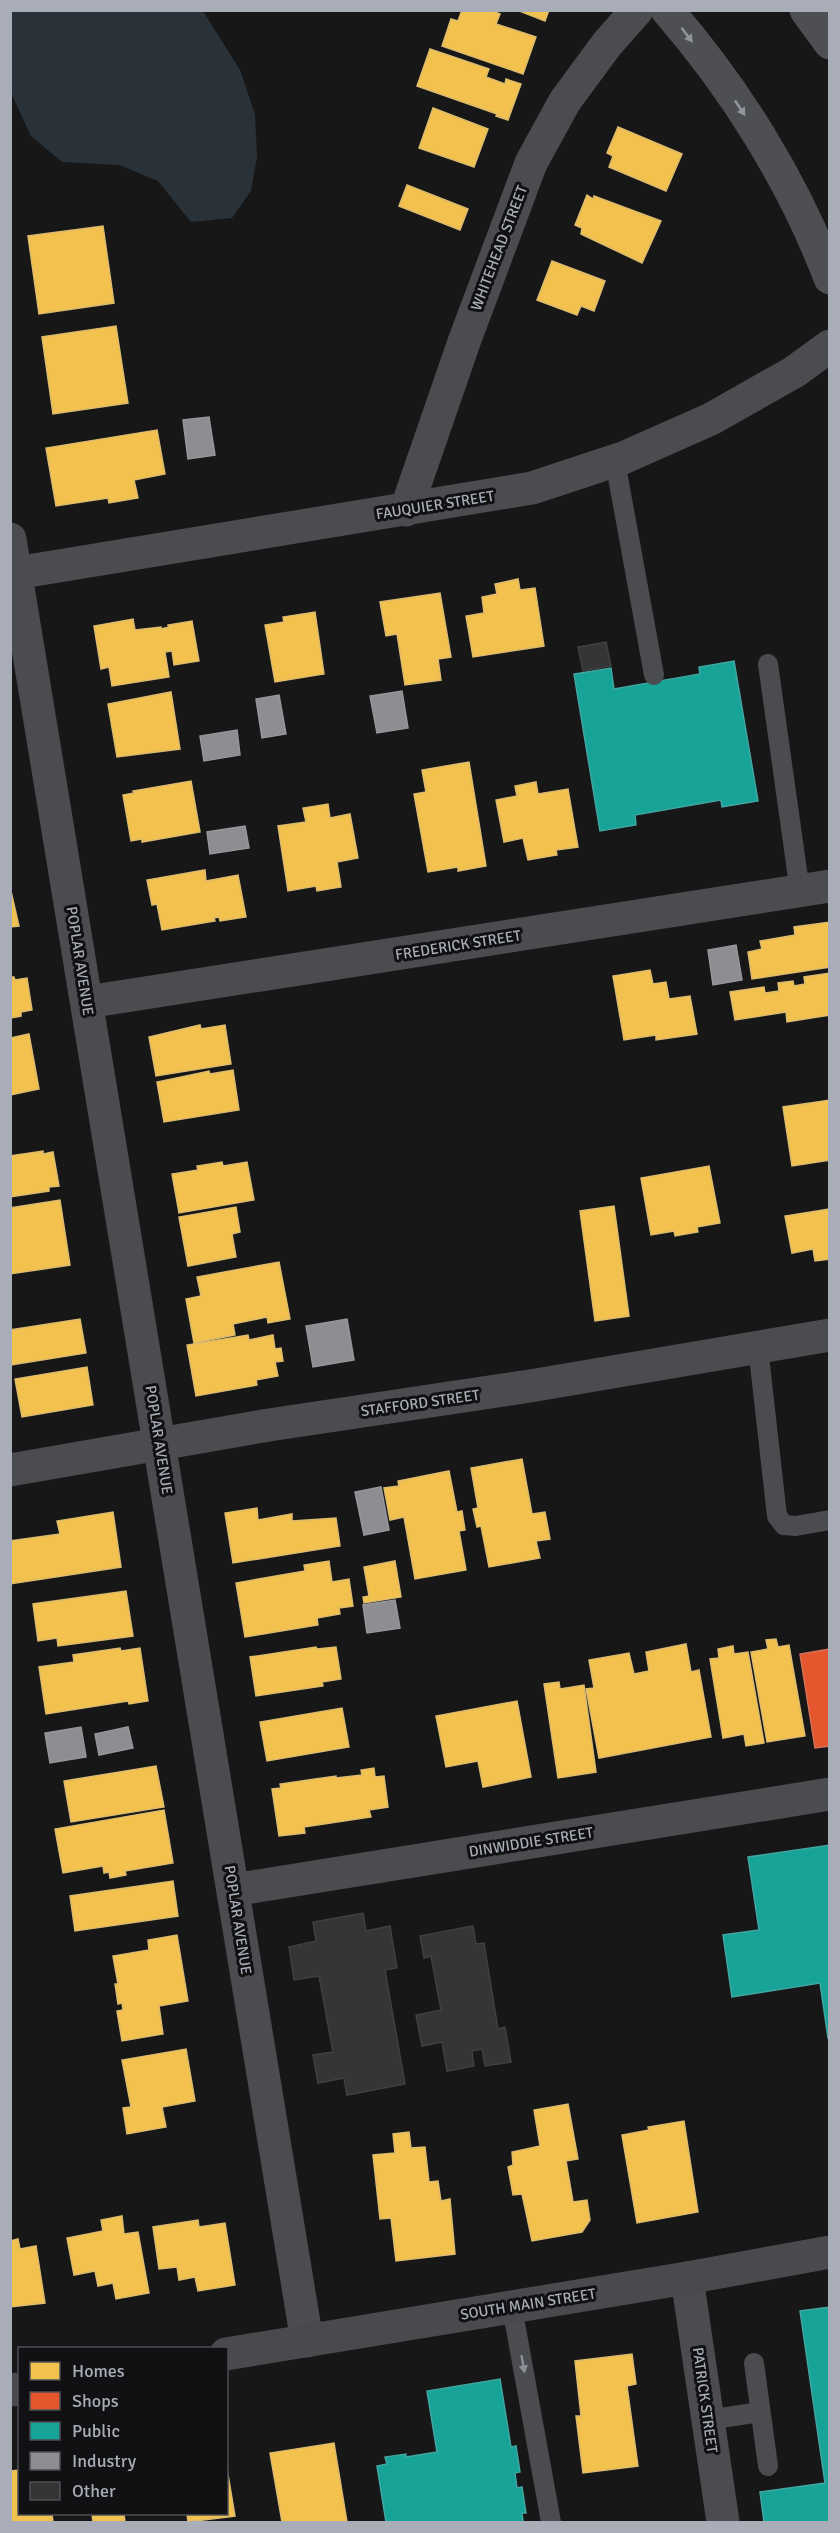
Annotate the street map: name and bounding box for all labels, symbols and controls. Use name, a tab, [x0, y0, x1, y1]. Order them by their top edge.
one-way arrow	[680, 28, 692, 43]
one-way arrow	[735, 100, 746, 116]
street label: WHITEHEAD STREET	[467, 182, 531, 313]
street label: FAUQUIER STREET	[375, 487, 496, 523]
street label: POPLAR AVENUE	[62, 905, 98, 1017]
street label: FREDERICK STREET	[394, 926, 523, 964]
street label: POPLAR AVENUE	[141, 1384, 177, 1496]
street label: STAFFORD STREET	[359, 1386, 481, 1420]
street label: DINWIDDIE STREET	[467, 1823, 595, 1861]
street label: POPLAR AVENUE	[220, 1864, 256, 1976]
street label: SOUTH MAIN STREET	[459, 2284, 598, 2324]
street label: PATRICK STREET	[689, 2346, 721, 2455]
legend	[18, 2347, 228, 2515]
one-way arrow	[518, 2355, 527, 2374]
text: Homes	[72, 2360, 125, 2382]
text: Shops	[72, 2390, 119, 2412]
text: Public	[72, 2420, 120, 2442]
text: Industry	[72, 2450, 137, 2472]
text: Other	[72, 2480, 116, 2502]

